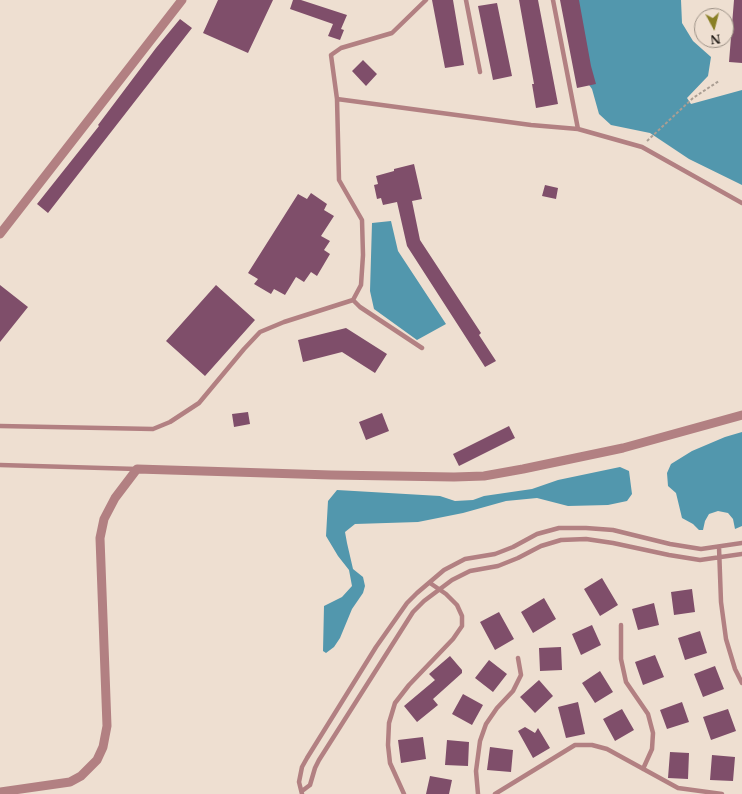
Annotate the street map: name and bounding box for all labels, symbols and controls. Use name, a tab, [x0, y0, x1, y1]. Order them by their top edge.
north arrow	[694, 8, 734, 48]
text: N	[709, 31, 721, 46]

